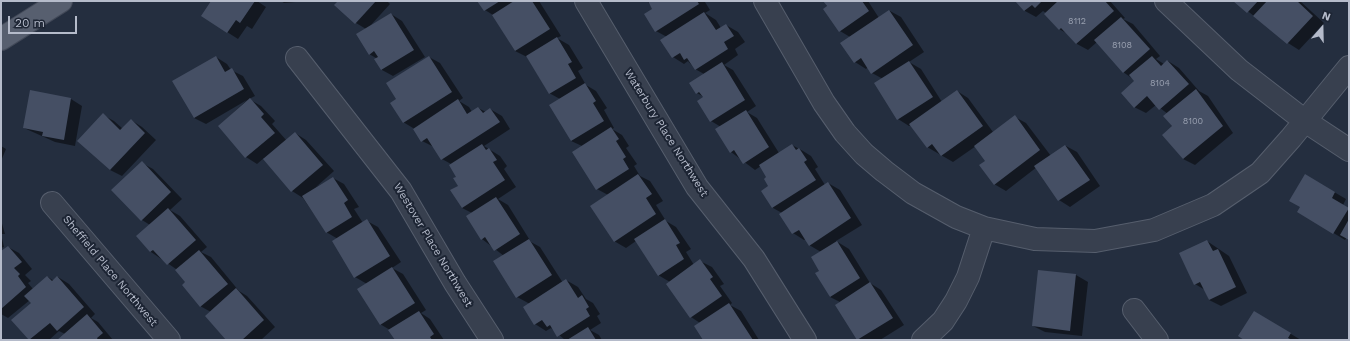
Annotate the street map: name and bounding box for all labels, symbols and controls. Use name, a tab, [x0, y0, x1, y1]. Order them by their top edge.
scale bar	[10, 8, 79, 34]
north arrow	[1302, 8, 1342, 48]
text: N	[1320, 9, 1332, 24]
text: 20 m	[15, 16, 45, 30]
house number: 8112	[1068, 16, 1086, 26]
house number: 8108	[1112, 40, 1132, 50]
street label: Waterbury Place Northwest	[621, 67, 711, 199]
house number: 8104	[1150, 78, 1170, 88]
house number: 8100	[1183, 116, 1203, 126]
street label: Westover Place Northwest	[391, 181, 475, 309]
street label: Sheffield Place Northwest	[60, 213, 160, 329]

